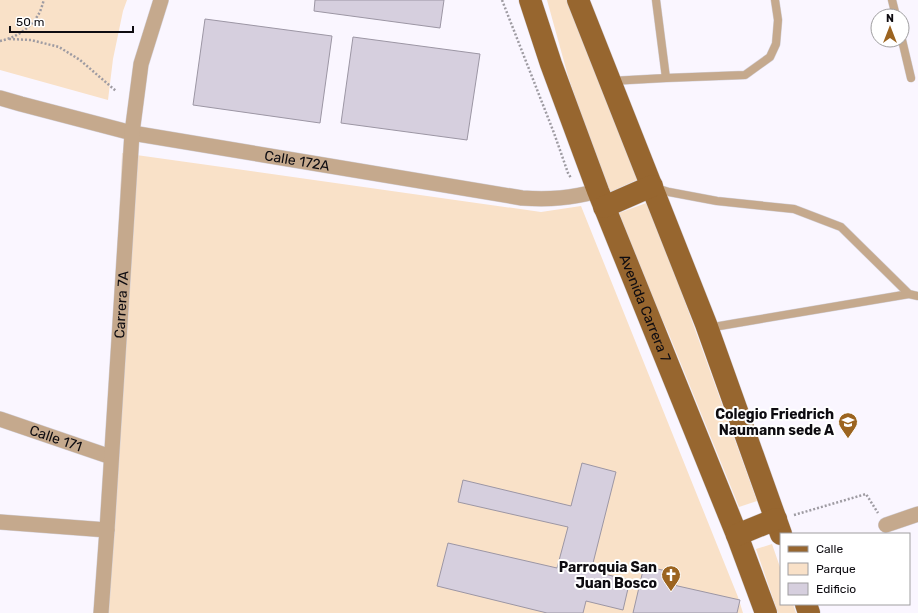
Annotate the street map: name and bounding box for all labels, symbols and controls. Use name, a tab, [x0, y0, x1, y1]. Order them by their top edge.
scale bar	[10, 8, 133, 34]
north arrow	[870, 8, 910, 48]
text: N	[886, 12, 894, 25]
text: 50 m	[16, 15, 44, 29]
street label: Calle 172A	[263, 147, 332, 174]
street label: Avenida Carrera 7	[616, 252, 675, 364]
street label: Carrera 7A	[111, 270, 132, 339]
place label: Colegio Friedrich Naumann sede A	[715, 406, 834, 439]
school or university icon: Colegio Friedrich Naumann sede A	[837, 411, 859, 439]
street label: Calle 171	[27, 421, 84, 455]
legend	[780, 533, 910, 605]
text: Calle	[816, 542, 843, 556]
place label: Parroquia San Juan Bosco	[559, 559, 657, 592]
text: Parque	[816, 562, 856, 576]
church icon: Parroquia San Juan Bosco	[660, 564, 682, 592]
text: Edificio	[816, 582, 856, 596]

